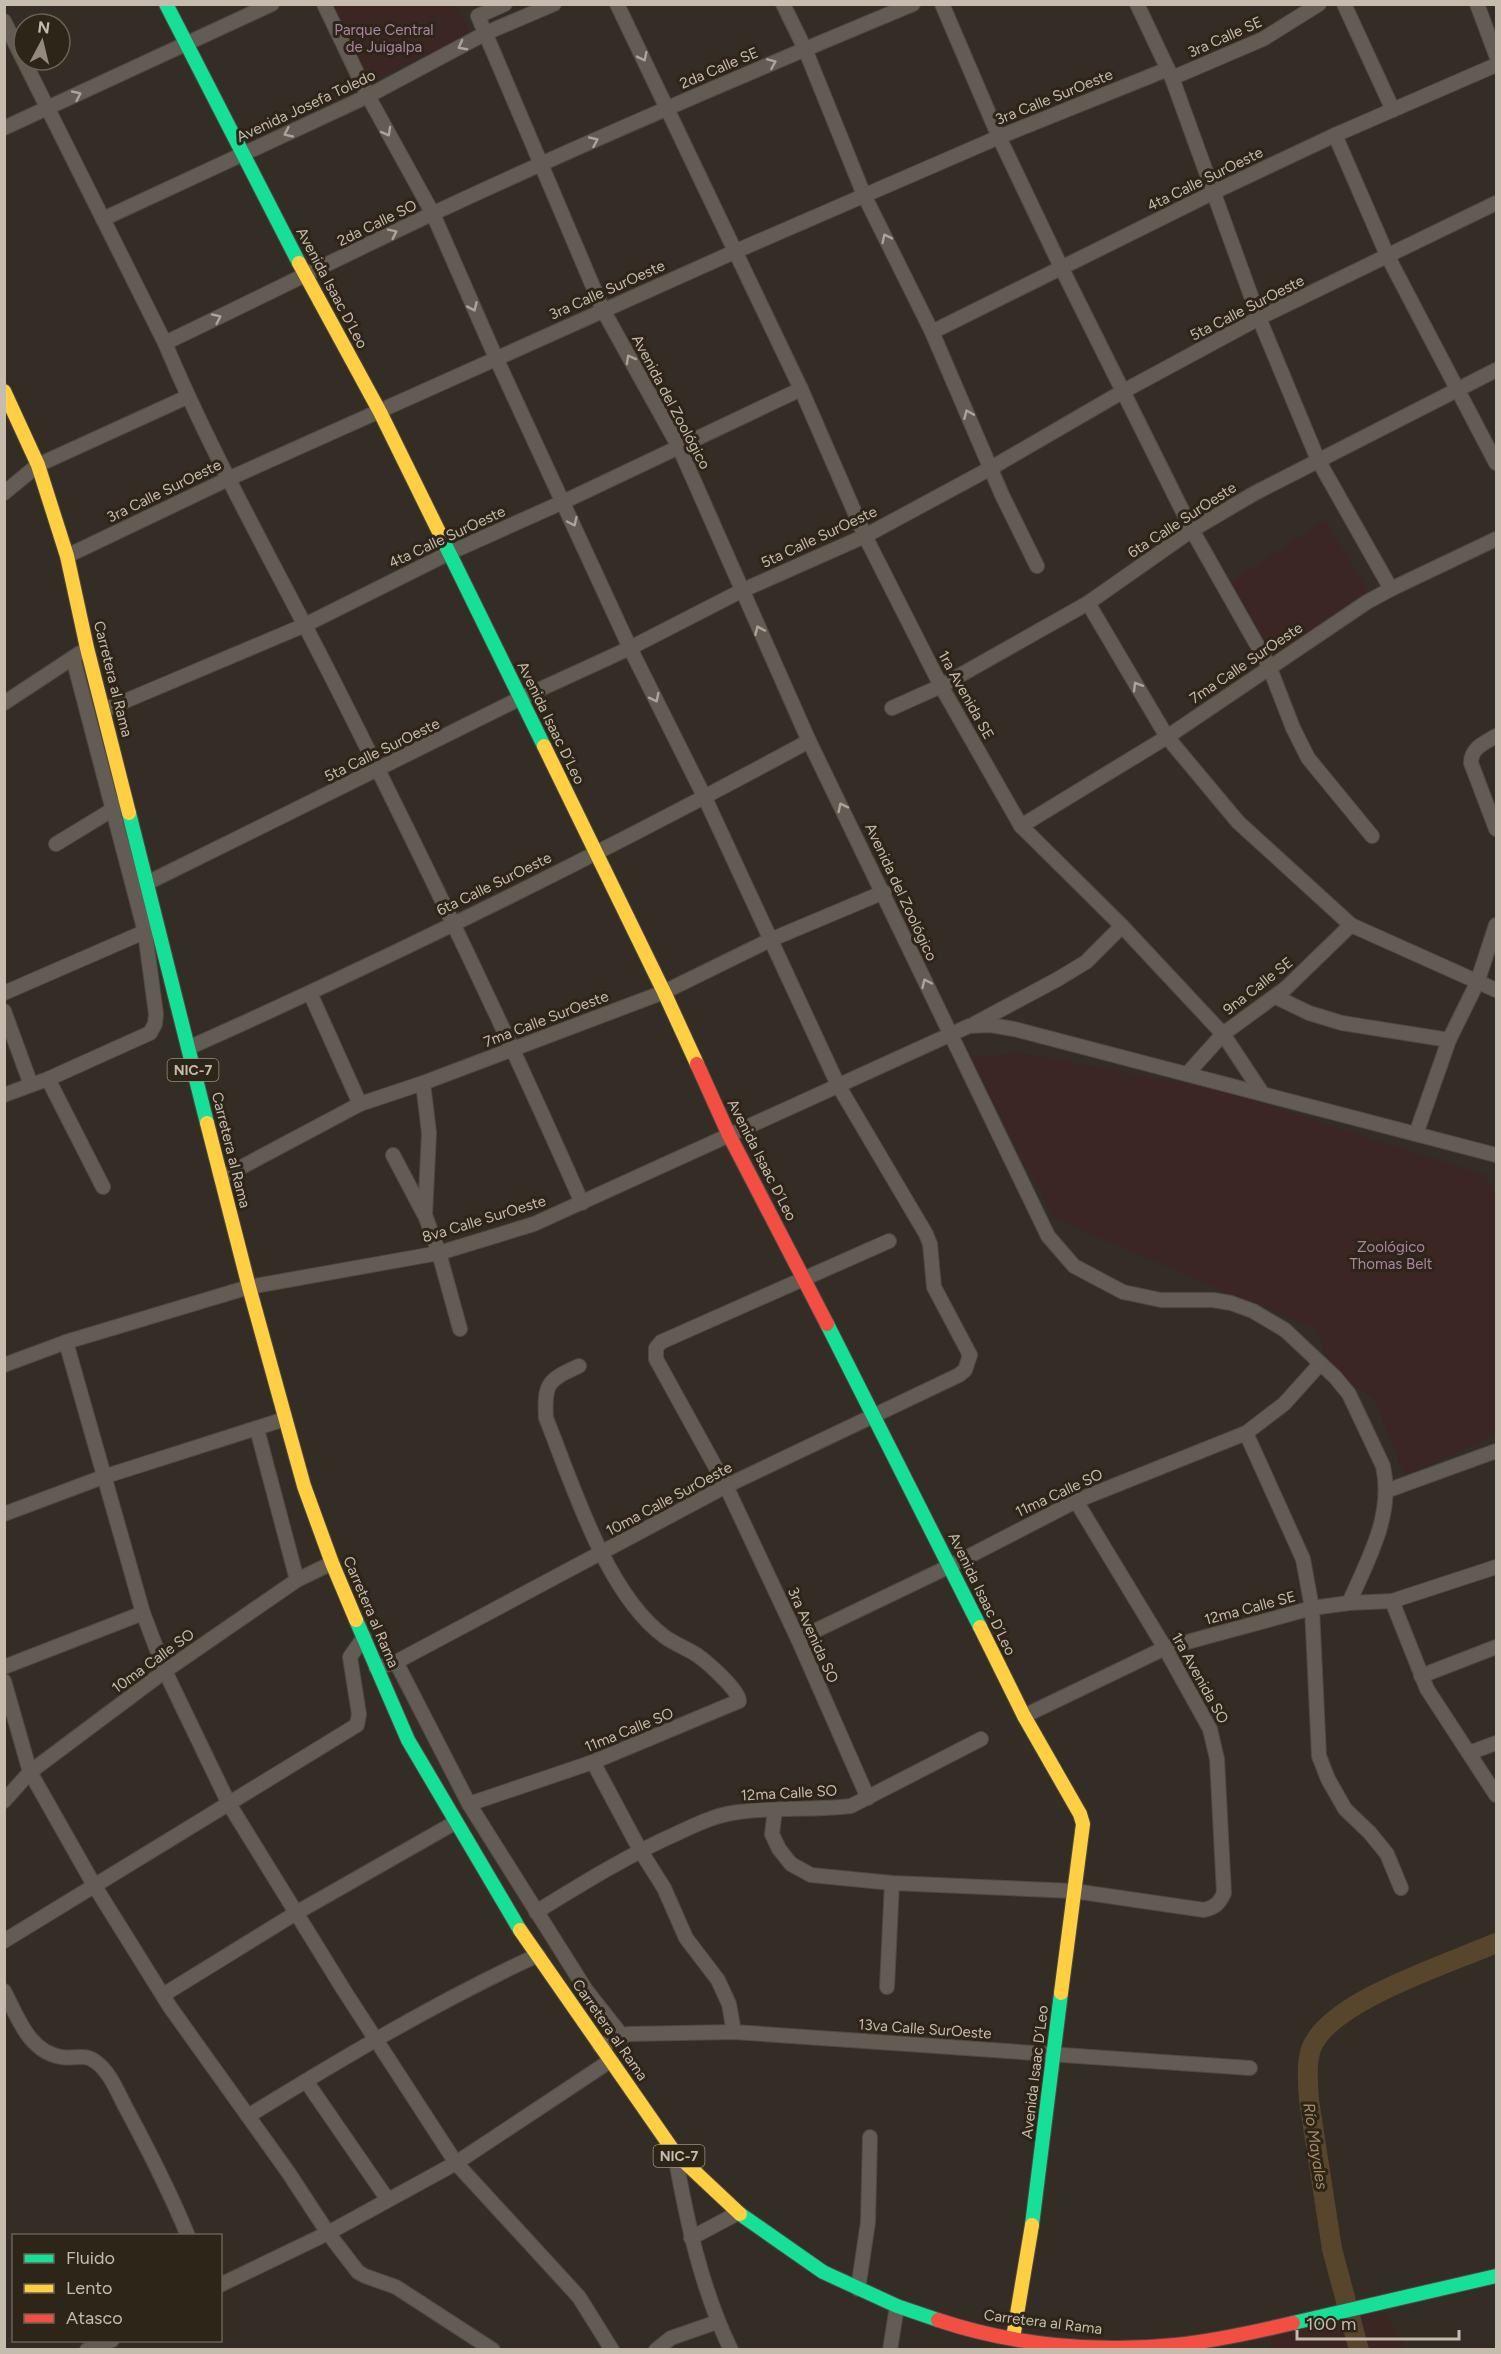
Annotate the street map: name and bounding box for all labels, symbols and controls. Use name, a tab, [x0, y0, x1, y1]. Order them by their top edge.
north arrow	[12, 12, 72, 72]
street label: 3ra Calle SE	[1185, 13, 1265, 61]
text: N	[36, 17, 51, 38]
park label: Parque Central de Juigalpa	[334, 21, 434, 56]
one-way arrow	[458, 39, 469, 50]
street label: 2da Calle SE	[677, 43, 761, 93]
one-way arrow	[635, 51, 647, 62]
one-way arrow	[766, 58, 777, 70]
street label: 3ra Calle SurOeste	[993, 65, 1115, 129]
street label: Avenida Josefa Toledo	[234, 66, 379, 146]
one-way arrow	[70, 90, 81, 102]
one-way arrow	[284, 126, 295, 138]
one-way arrow	[380, 126, 392, 136]
one-way arrow	[587, 136, 598, 148]
street label: 4ta Calle SurOeste	[1144, 143, 1266, 215]
street label: 2da Calle SO	[334, 196, 420, 250]
street label: Avenida Isaac D´Leo	[293, 224, 372, 352]
one-way arrow	[387, 229, 398, 241]
one-way arrow	[881, 233, 893, 244]
street label: 3ra Calle SurOeste	[546, 256, 668, 324]
street label: 5ta Calle SurOeste	[1187, 271, 1307, 345]
one-way arrow	[466, 300, 478, 311]
one-way arrow	[211, 313, 222, 325]
street label: Avenida del Zoológico	[628, 332, 714, 473]
one-way arrow	[626, 355, 638, 366]
one-way arrow	[963, 410, 975, 421]
street label: 3ra Calle SurOeste	[104, 456, 224, 526]
street label: 6ta Calle SurOeste	[1124, 478, 1240, 562]
street label: 4ta Calle SurOeste	[386, 502, 508, 572]
street label: 5ta Calle SurOeste	[758, 502, 880, 572]
one-way arrow	[565, 515, 577, 526]
street label: Carretera al Rama	[90, 619, 136, 739]
street label: 7ma Calle SurOeste	[1186, 619, 1306, 707]
one-way arrow	[754, 626, 766, 637]
street label: 1ra Avenida SE	[934, 648, 998, 742]
street label: Avenida Isaac D´Leo	[513, 659, 589, 788]
one-way arrow	[1133, 682, 1145, 693]
one-way arrow	[648, 692, 660, 703]
street label: 5ta Calle SurOeste	[321, 714, 443, 786]
one-way arrow	[837, 802, 849, 813]
street label: Avenida del Zoológico	[861, 820, 941, 964]
street label: 6ta Calle SurOeste	[434, 848, 554, 920]
street label: 9na Calle SE	[1220, 953, 1296, 1019]
one-way arrow	[921, 978, 933, 989]
street label: 7ma Calle SurOeste	[481, 987, 611, 1051]
road number: NIC-7	[168, 1059, 218, 1081]
street label: Carretera al Rama	[208, 1090, 254, 1210]
street label: Avenida Isaac D´Leo	[723, 1096, 801, 1224]
street label: 8va Calle SurOeste	[420, 1192, 548, 1246]
park label: Zoológico Thomas Belt	[1350, 1238, 1433, 1273]
street label: 10ma Calle SurOeste	[603, 1458, 735, 1540]
street label: 11ma Calle SO	[1012, 1465, 1106, 1521]
street label: Avenida Isaac D´Leo	[944, 1530, 1020, 1659]
street label: Carretera al Rama	[339, 1554, 403, 1670]
street label: 3ra Avenida SO	[784, 1584, 842, 1686]
street label: 12ma Calle SE	[1202, 1587, 1298, 1629]
street label: 10ma Calle SO	[108, 1625, 198, 1697]
street label: 1ra Avenida SO	[1168, 1629, 1232, 1727]
street label: 11ma Calle SO	[582, 1704, 676, 1756]
street label: 12ma Calle SO	[740, 1781, 838, 1805]
street label: Carretera al Rama	[568, 1976, 652, 2084]
street label: Avenida Isaac D´Leo	[1018, 2004, 1052, 2140]
street label: 13va Calle SurOeste	[858, 2015, 992, 2043]
water label: Río Mayales	[1299, 2101, 1332, 2191]
road number: NIC-7	[654, 2145, 704, 2167]
legend	[12, 2234, 222, 2342]
text: Fluido	[66, 2247, 115, 2269]
text: Lento	[66, 2277, 112, 2299]
scale bar	[1297, 2303, 1459, 2341]
street label: Carretera al Rama	[983, 2306, 1103, 2338]
text: Atasco	[66, 2307, 123, 2329]
text: 100 m	[1306, 2313, 1356, 2335]

